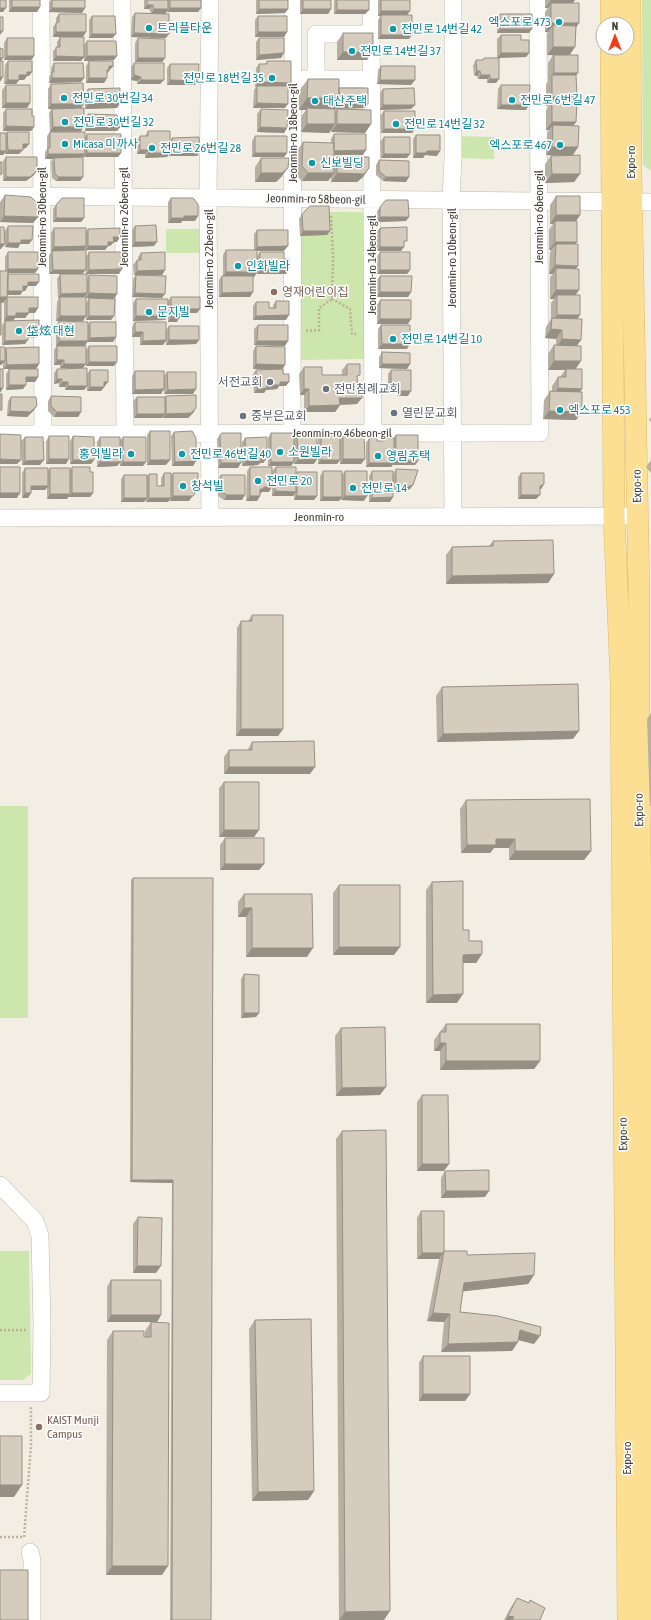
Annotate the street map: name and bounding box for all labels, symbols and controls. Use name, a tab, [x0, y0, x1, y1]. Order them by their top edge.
place label: 엑스포로 473	[488, 15, 551, 29]
north arrow	[595, 16, 635, 56]
marker: 엑스포로 473	[554, 17, 564, 27]
text: N	[612, 20, 618, 32]
place label: 트리플타운	[157, 21, 212, 35]
place label: 전민로 14번길 42	[401, 22, 482, 36]
marker: 트리플타운	[144, 23, 154, 33]
marker: 전민로 14번길 42	[388, 24, 398, 34]
place label: 전민로 14번길 37	[360, 44, 441, 58]
marker: 전민로 14번길 37	[347, 46, 357, 56]
place label: 전민로 18번길 35	[183, 71, 264, 85]
marker: 전민로 18번길 35	[267, 73, 277, 83]
street label: Jeonmin-ro 18beon-gil	[286, 82, 300, 183]
place label: 전민로 30번길 34	[72, 91, 153, 105]
marker: 전민로 30번길 34	[59, 93, 69, 103]
place label: 전민로 6번길 47	[520, 93, 596, 107]
place label: 대산주택	[323, 94, 367, 108]
marker: 전민로 6번길 47	[507, 95, 517, 105]
marker: 대산주택	[310, 96, 320, 106]
place label: 전민로 30번길 32	[73, 115, 154, 129]
marker: 전민로 30번길 32	[60, 117, 70, 127]
place label: 전민로 14번길 32	[404, 117, 485, 131]
marker: 전민로 14번길 32	[391, 119, 401, 129]
place label: Micasa 미까사	[73, 137, 138, 151]
place label: 엑스포로 467	[489, 138, 552, 152]
marker: Micasa 미까사	[60, 139, 70, 149]
marker: 엑스포로 467	[555, 140, 565, 150]
place label: 전민로 26번길 28	[160, 141, 241, 155]
marker: 전민로 26번길 28	[147, 143, 157, 153]
street label: Expo-ro	[624, 145, 638, 179]
place label: 신보빌딩	[320, 156, 364, 170]
marker: 신보빌딩	[307, 158, 317, 168]
street label: Jeonmin-ro 30beon-gil	[35, 166, 49, 267]
street label: Jeonmin-ro 26beon-gil	[117, 166, 131, 267]
street label: Jeonmin-ro 6beon-gil	[532, 169, 546, 264]
street label: Jeonmin-ro 58beon-gil	[266, 191, 367, 207]
street label: Jeonmin-ro 10beon-gil	[445, 207, 459, 308]
street label: Jeonmin-ro 22beon-gil	[202, 208, 216, 309]
street label: Jeonmin-ro 14beon-gil	[365, 214, 379, 315]
place label: 인화빌라	[246, 259, 290, 273]
marker: 인화빌라	[233, 261, 243, 271]
place label: 영재어린이집	[282, 285, 348, 299]
marker: 영재어린이집	[269, 287, 279, 297]
place label: 문지빌	[157, 305, 190, 319]
marker: 문지빌	[144, 307, 154, 317]
place label: 垈炫 대현	[26, 324, 75, 338]
marker: 垈炫 대현	[14, 326, 24, 336]
place label: 전민로 14번길 10	[401, 332, 482, 346]
marker: 전민로 14번길 10	[388, 334, 398, 344]
place label: 서전교회	[218, 375, 262, 389]
marker: 서전교회	[265, 377, 275, 387]
place label: 전민침례교회	[334, 382, 400, 396]
marker: 전민침례교회	[321, 384, 331, 394]
place label: 엑스포로 453	[568, 403, 631, 417]
marker: 엑스포로 453	[555, 405, 565, 415]
place label: 열린문교회	[402, 406, 457, 420]
marker: 열린문교회	[389, 408, 399, 418]
place label: 중부은교회	[251, 409, 306, 423]
marker: 중부은교회	[238, 411, 248, 421]
street label: Jeonmin-ro 46beon-gil	[292, 426, 393, 440]
place label: 소원빌라	[288, 445, 332, 459]
place label: 홍익빌라	[79, 447, 123, 461]
place label: 전민로 46번길 40	[190, 447, 271, 461]
marker: 소원빌라	[275, 447, 285, 457]
marker: 홍익빌라	[126, 449, 136, 459]
marker: 전민로 46번길 40	[177, 449, 187, 459]
place label: 영림주택	[386, 449, 430, 463]
marker: 영림주택	[373, 451, 383, 461]
street label: Expo-ro	[630, 469, 644, 503]
place label: 전민로 20	[266, 474, 312, 488]
marker: 전민로 20	[253, 476, 263, 486]
place label: 창석빌	[191, 479, 224, 493]
marker: 창석빌	[178, 481, 188, 491]
place label: 전민로 14	[361, 481, 407, 495]
marker: 전민로 14	[348, 483, 358, 493]
street label: Jeonmin-ro	[294, 510, 344, 524]
street label: Expo-ro	[632, 793, 646, 827]
street label: Expo-ro	[616, 1117, 630, 1151]
place label: KAIST Munji Campus	[47, 1413, 99, 1441]
marker: KAIST Munji Campus	[34, 1422, 44, 1432]
street label: Expo-ro	[620, 1441, 634, 1475]

